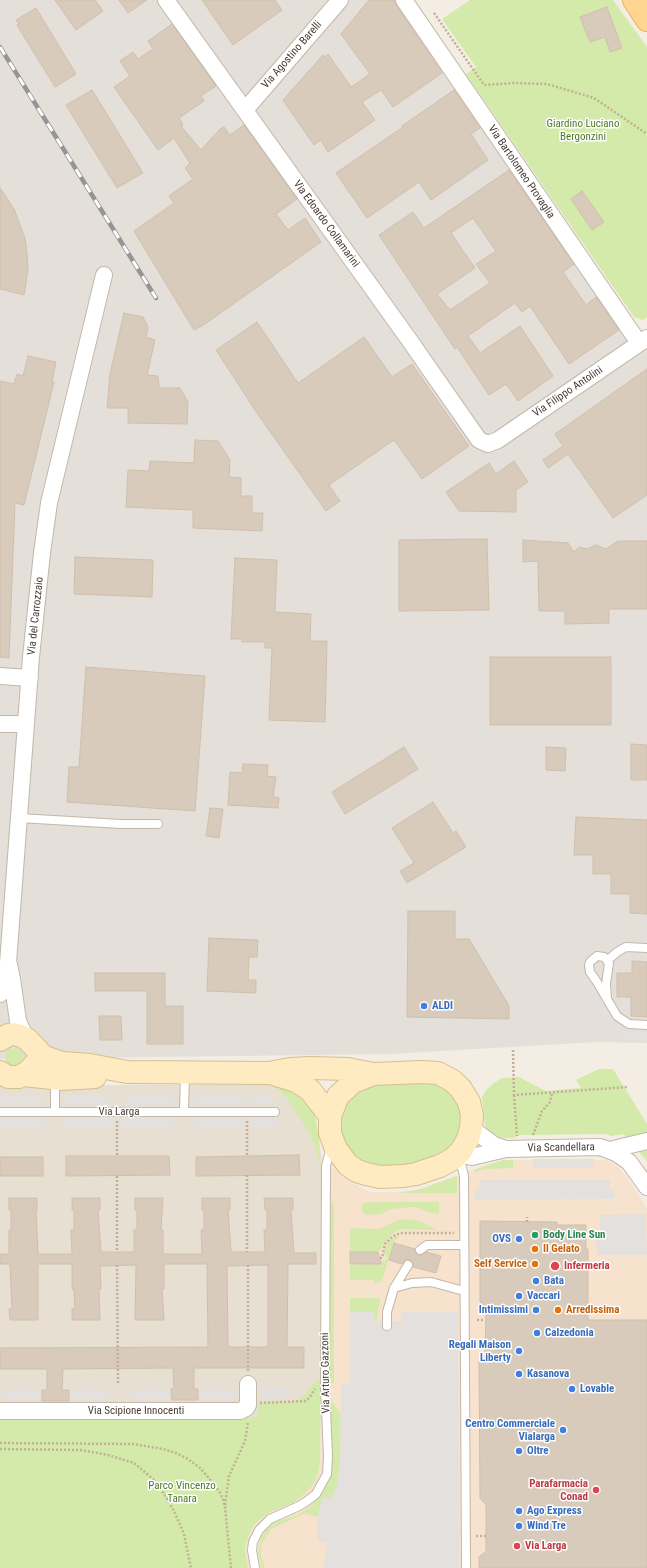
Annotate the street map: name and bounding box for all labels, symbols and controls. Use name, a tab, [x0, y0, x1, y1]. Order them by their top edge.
street label: Via Agostino Barelli	[259, 19, 325, 91]
park label: Giardino Luciano Bergonzini	[547, 117, 619, 143]
street label: Via Bartolomeo Provaglia	[485, 123, 557, 221]
street label: Via Edoardo Collamarini	[290, 178, 362, 270]
street label: Via Filippo Antolini	[531, 364, 605, 420]
street label: Via del Carrozzaio	[25, 576, 47, 656]
place label: ALDI	[432, 999, 453, 1013]
marker: ALDI	[419, 1001, 429, 1011]
street label: Via Larga	[99, 1105, 139, 1119]
street label: Via Scandellara	[527, 1141, 595, 1155]
place label: Body Line Sun	[543, 1228, 606, 1242]
marker: Body Line Sun	[530, 1230, 540, 1240]
place label: OVS	[492, 1232, 511, 1246]
marker: OVS	[514, 1234, 524, 1244]
place label: Il Gelato	[543, 1242, 580, 1256]
marker: Il Gelato	[530, 1244, 540, 1254]
place label: Self Service	[474, 1257, 527, 1271]
marker: Self Service	[530, 1259, 540, 1269]
place label: Infermeria	[564, 1259, 610, 1273]
marker: Infermeria	[549, 1260, 561, 1272]
place label: Bata	[544, 1274, 564, 1288]
marker: Bata	[531, 1276, 541, 1286]
place label: Vaccari	[527, 1289, 560, 1303]
marker: Vaccari	[514, 1291, 524, 1301]
place label: Intimissimi	[479, 1303, 528, 1317]
place label: Arredissima	[566, 1303, 619, 1317]
marker: Intimissimi	[531, 1305, 541, 1315]
marker: Arredissima	[553, 1305, 563, 1315]
place label: Calzedonia	[545, 1326, 594, 1340]
marker: Calzedonia	[532, 1328, 542, 1338]
street label: Via Arturo Gazzoni	[319, 1332, 333, 1414]
place label: Regali Maison Liberty	[449, 1338, 511, 1364]
marker: Regali Maison Liberty	[514, 1346, 524, 1356]
place label: Kasanova	[527, 1367, 569, 1381]
marker: Kasanova	[514, 1369, 524, 1379]
place label: Lovable	[580, 1382, 614, 1396]
marker: Lovable	[567, 1384, 577, 1394]
street label: Via Scipione Innocenti	[88, 1404, 184, 1418]
place label: Centro Commerciale Vialarga	[465, 1417, 555, 1443]
marker: Centro Commerciale Vialarga	[558, 1425, 568, 1435]
place label: Oltre	[527, 1444, 549, 1458]
marker: Oltre	[514, 1446, 524, 1456]
place label: Parafarmacia Conad	[529, 1477, 588, 1503]
park label: Parco Vincenzo Tanara	[148, 1479, 216, 1505]
marker: Parafarmacia Conad	[591, 1485, 601, 1495]
place label: Ago Express	[527, 1504, 582, 1518]
marker: Ago Express	[514, 1506, 524, 1516]
place label: Wind Tre	[527, 1519, 566, 1533]
marker: Wind Tre	[514, 1521, 524, 1531]
place label: Via Larga	[525, 1539, 567, 1553]
marker: Via Larga	[512, 1541, 522, 1551]

